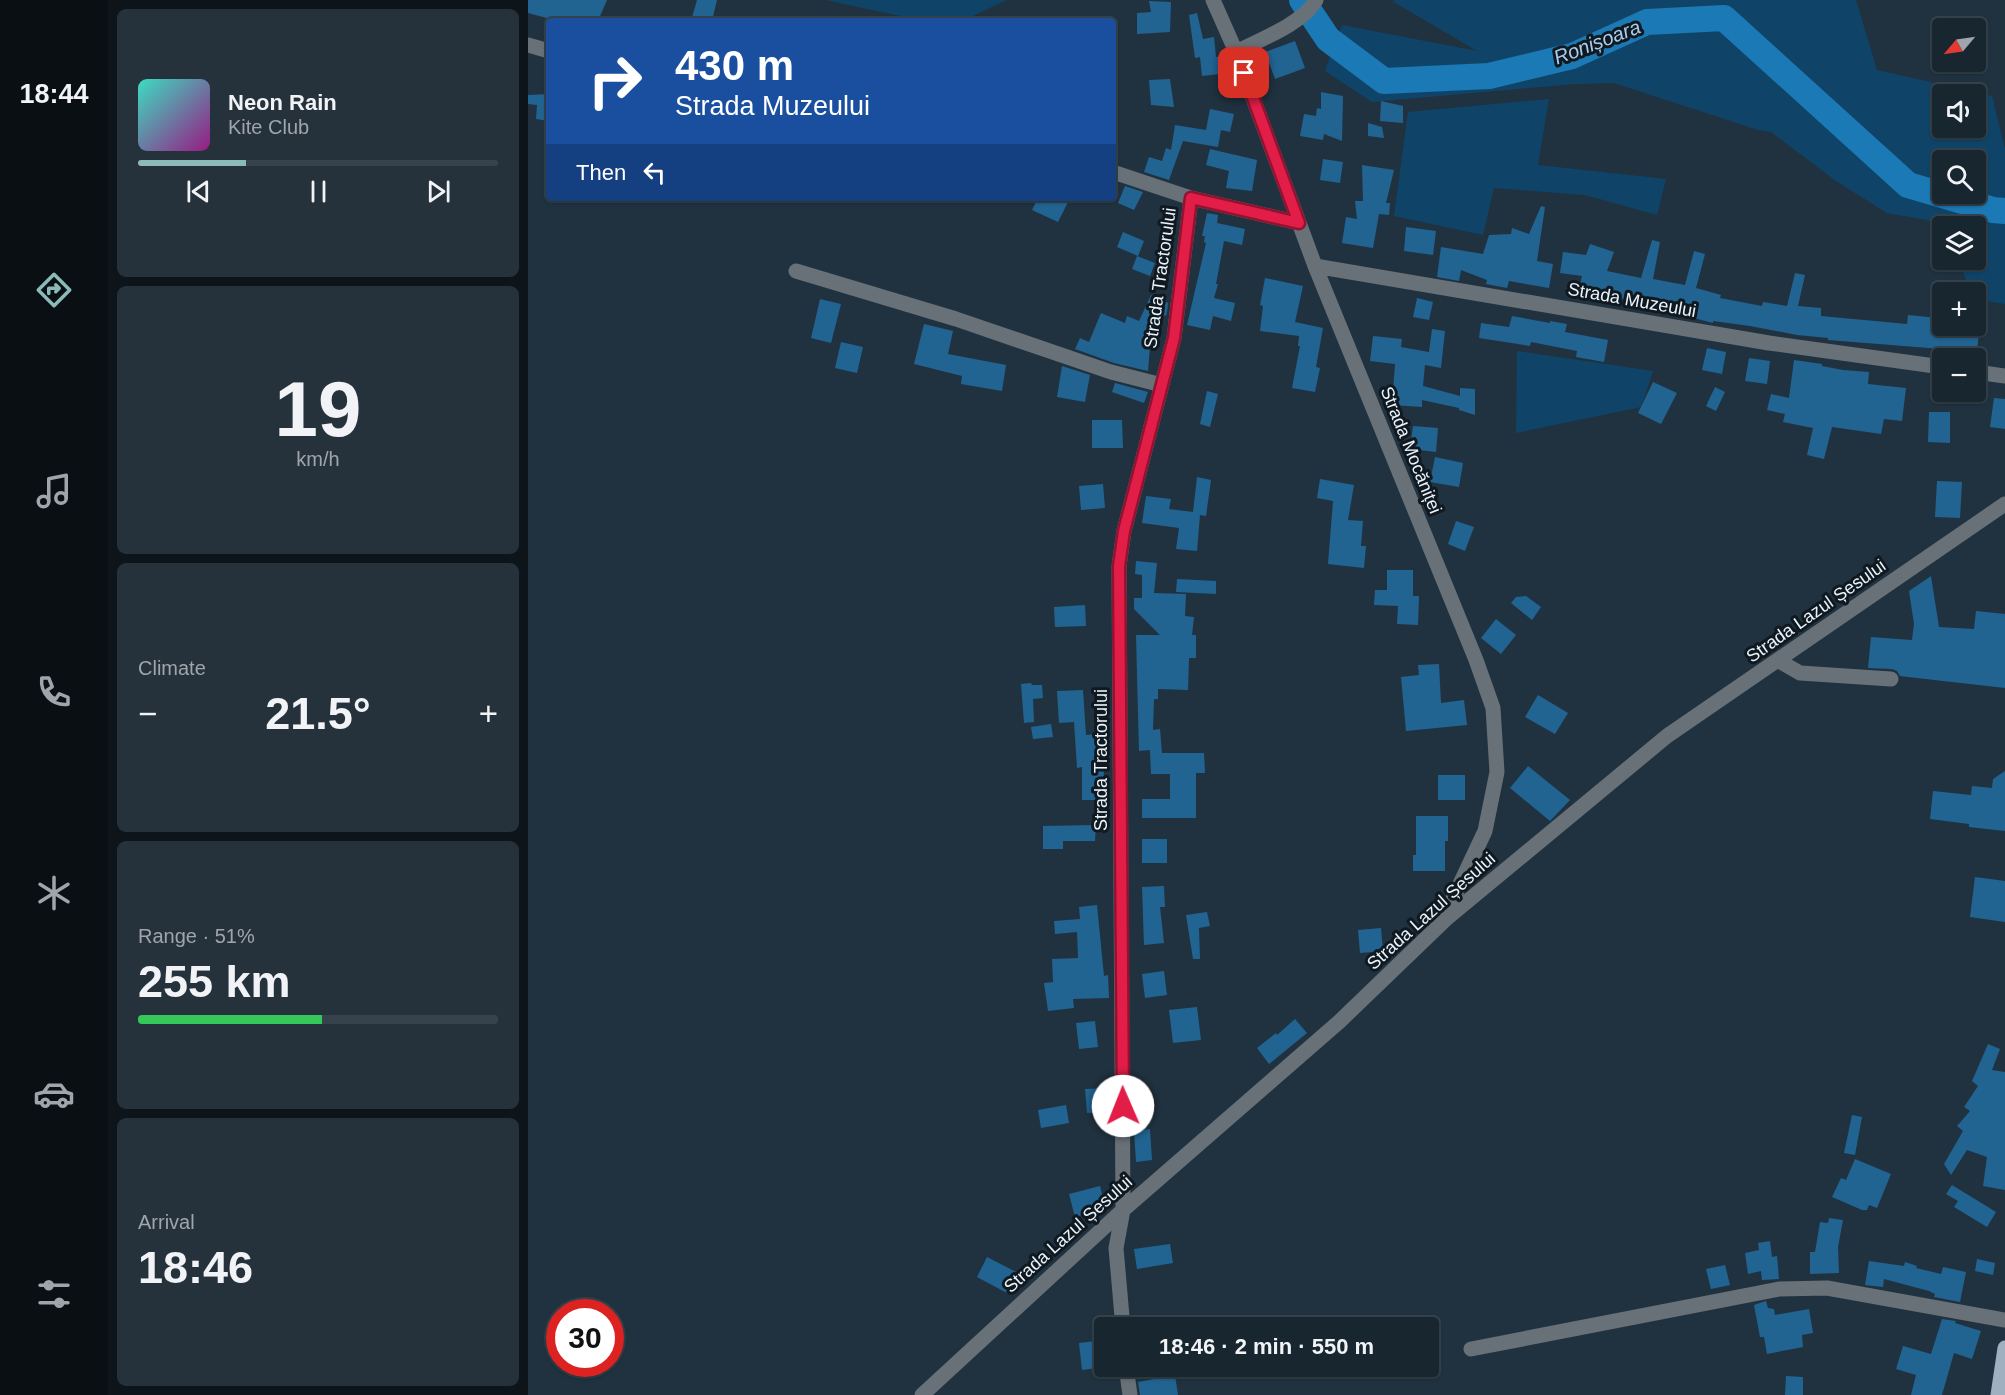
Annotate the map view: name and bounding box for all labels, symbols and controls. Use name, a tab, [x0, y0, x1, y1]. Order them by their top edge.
water label: Ronișoara	[1550, 15, 1644, 69]
north arrow	[1932, 18, 1986, 72]
map controls	[1932, 18, 1986, 402]
icon: right	[576, 42, 654, 120]
text: 430 m	[675, 42, 794, 89]
pin	[1218, 47, 1269, 98]
icon: arrive	[1227, 56, 1260, 89]
text: 18:44	[19, 79, 89, 109]
button: sound	[1932, 84, 1986, 138]
text: Neon Rain	[228, 90, 337, 115]
text: Strada Muzeului	[675, 91, 870, 121]
text: Kite Club	[228, 116, 309, 138]
button: search	[1932, 150, 1986, 204]
icon: left	[638, 156, 671, 189]
text: Then	[576, 160, 626, 185]
icon: previous	[182, 175, 215, 208]
icon: pause	[302, 175, 335, 208]
icon: next	[422, 175, 455, 208]
street label: Strada Tractorului	[1140, 206, 1180, 350]
button: layers	[1932, 216, 1986, 270]
icon: directions	[33, 269, 75, 311]
street label: Strada Muzeului	[1566, 279, 1698, 321]
button: +	[1932, 282, 1986, 336]
button: −	[1932, 348, 1986, 402]
text: 19	[275, 365, 361, 453]
street label: Strada Mocăniței	[1376, 384, 1446, 516]
text: km/h	[296, 448, 340, 470]
icon: music	[33, 470, 75, 512]
street label: Strada Lazul Șesului	[1743, 555, 1889, 667]
text: Climate	[138, 657, 206, 679]
icon: phone	[33, 671, 75, 713]
text: 21.5°	[265, 688, 371, 739]
street label: Strada Tractorului	[1091, 689, 1111, 831]
text: −	[138, 695, 157, 732]
text: +	[479, 695, 498, 732]
street label: Strada Lazul Șesului	[1363, 848, 1499, 974]
icon: climate	[33, 872, 75, 914]
text: Range · 51%	[138, 925, 255, 947]
text: 255 km	[138, 956, 291, 1007]
icon: car	[33, 1073, 75, 1115]
position arrow	[1091, 1074, 1155, 1138]
street label: Strada Lazul Șesului	[1000, 1171, 1136, 1297]
text: Arrival	[138, 1211, 195, 1233]
text: 18:46	[138, 1242, 253, 1293]
icon: filters	[33, 1273, 75, 1315]
speed limit sign: 30	[546, 1299, 624, 1377]
text: 18:46 · 2 min · 550 m	[1159, 1334, 1374, 1359]

